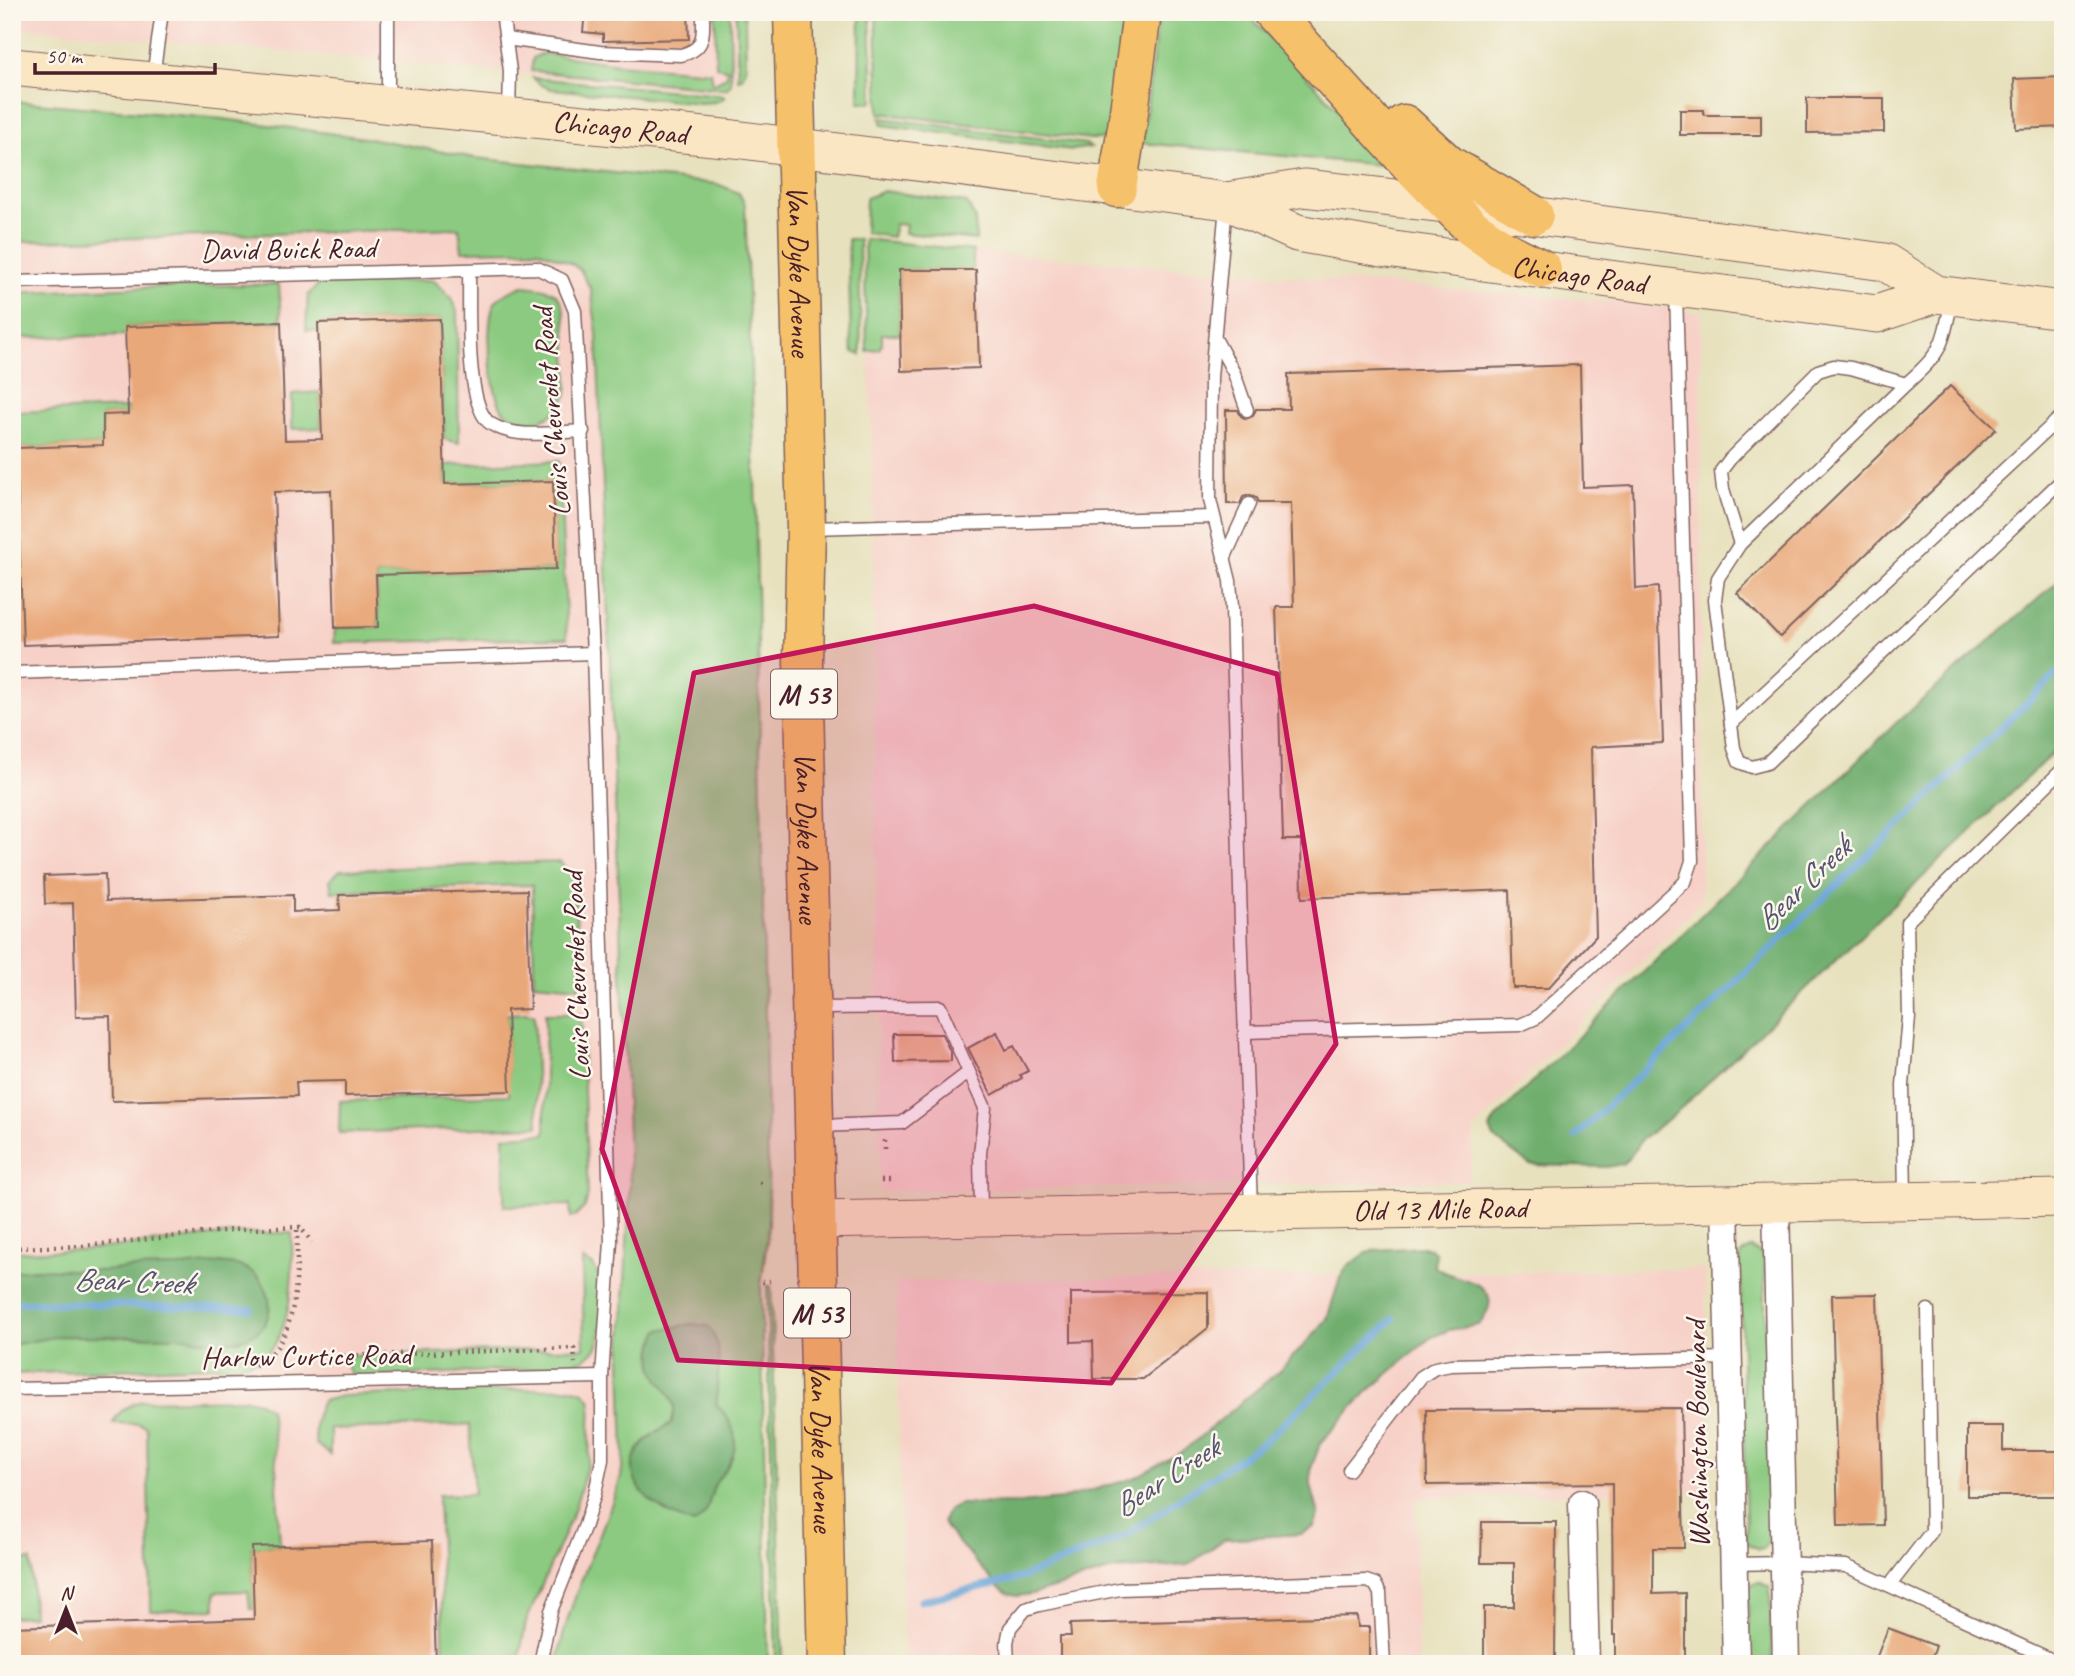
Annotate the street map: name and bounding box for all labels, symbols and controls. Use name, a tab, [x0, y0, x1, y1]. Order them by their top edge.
scale bar	[35, 32, 215, 76]
text: 50 m	[46, 43, 84, 69]
street label: Chicago Road	[551, 102, 693, 154]
street label: Van Dyke Avenue	[778, 185, 821, 359]
street label: David Buick Road	[200, 228, 380, 270]
street label: Chicago Road	[1509, 247, 1652, 303]
street label: Louis Chevrolet Road	[523, 302, 579, 518]
road number: M 53	[771, 670, 837, 718]
street label: Van Dyke Avenue	[786, 752, 828, 926]
water label: Bear Creek	[1746, 824, 1864, 940]
street label: Louis Chevrolet Road	[553, 867, 599, 1081]
street label: Old 13 Mile Road	[1353, 1188, 1531, 1230]
water label: Bear Creek	[73, 1258, 199, 1304]
road number: M 53	[784, 1288, 850, 1338]
street label: Washington Boulevard	[1676, 1316, 1718, 1548]
street label: Harlow Curtice Road	[201, 1335, 416, 1377]
street label: Van Dyke Avenue	[801, 1360, 843, 1535]
water label: Bear Creek	[1105, 1424, 1232, 1526]
north arrow	[32, 1574, 102, 1644]
text: N	[60, 1581, 75, 1605]

